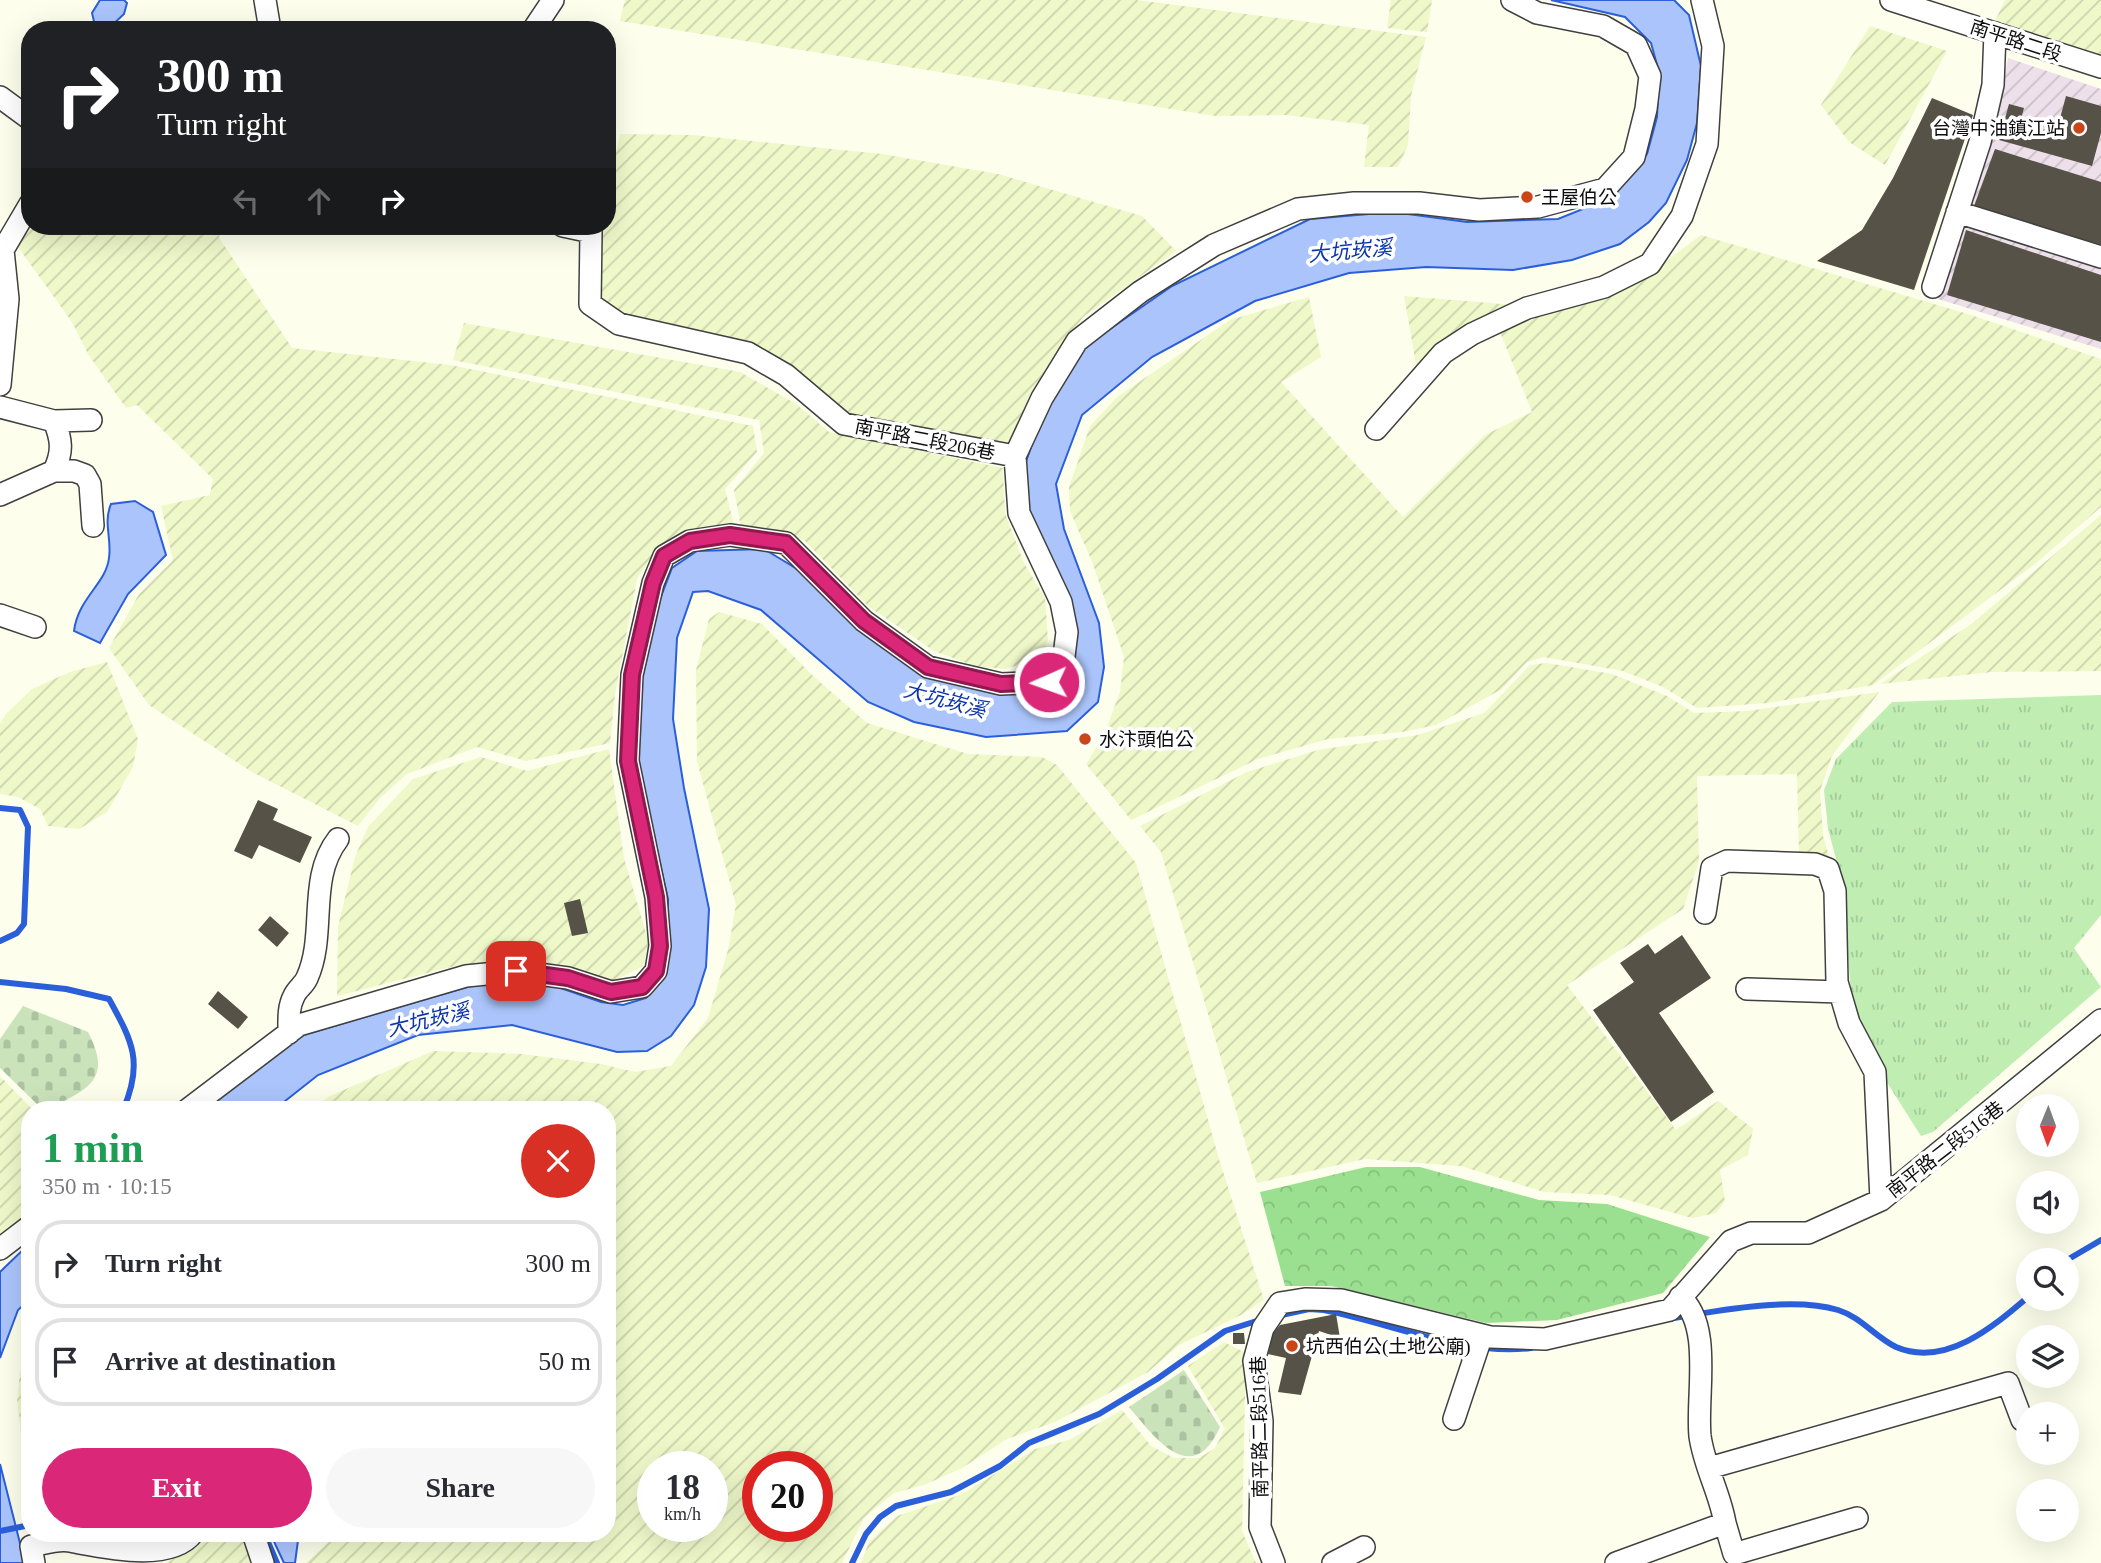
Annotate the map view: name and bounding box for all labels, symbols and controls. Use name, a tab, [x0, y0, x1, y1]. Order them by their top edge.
street label: 南平路二段	[1967, 16, 2064, 65]
text: 300 m	[157, 48, 284, 103]
icon: right	[42, 49, 133, 140]
text: Turn right	[157, 106, 287, 142]
place label: 台灣中油鎮江站	[1932, 118, 2065, 139]
marker: 台灣中油鎮江站	[2071, 120, 2087, 136]
icon: left	[227, 182, 265, 220]
icon: ahead	[300, 182, 338, 220]
icon: right	[373, 182, 411, 220]
place label: 王屋伯公	[1541, 187, 1617, 208]
marker: 王屋伯公	[1519, 189, 1535, 205]
water label: 大坑崁溪	[1307, 235, 1396, 267]
street label: 南平路二段206巷	[853, 416, 997, 463]
position arrow	[1012, 645, 1086, 719]
water label: 大坑崁溪	[901, 678, 992, 723]
place label: 水汴頭伯公	[1099, 729, 1194, 750]
marker: 水汴頭伯公	[1077, 731, 1093, 747]
pin	[486, 941, 546, 1001]
icon: arrive	[497, 952, 535, 990]
water label: 大坑崁溪	[384, 998, 475, 1041]
north arrow	[2016, 1094, 2079, 1157]
map controls	[2016, 1094, 2079, 1542]
street label: 南平路二段516巷	[1883, 1097, 2008, 1202]
button: close	[521, 1124, 595, 1198]
text: 1 min	[42, 1125, 144, 1171]
button: sound	[2016, 1171, 2079, 1234]
text: 350 m · 10:15	[42, 1174, 172, 1199]
icon: right	[46, 1245, 84, 1283]
button: search	[2016, 1248, 2079, 1311]
text: Turn right	[105, 1249, 222, 1278]
text: 300 m	[525, 1249, 591, 1278]
button: layers	[2016, 1325, 2079, 1388]
place label: 坑西伯公(土地公廟)	[1306, 1336, 1471, 1358]
marker: 坑西伯公(土地公廟)	[1284, 1338, 1300, 1354]
icon: arrive	[46, 1343, 84, 1381]
text: Arrive at destination	[105, 1347, 336, 1376]
text: 50 m	[538, 1347, 591, 1376]
street label: 南平路二段516巷	[1248, 1356, 1271, 1498]
button: +	[2016, 1402, 2079, 1465]
button: Exit	[42, 1448, 312, 1528]
button: Share	[326, 1448, 595, 1528]
speed limit sign: 20	[742, 1451, 833, 1542]
text: 18	[665, 1468, 700, 1507]
button: −	[2016, 1479, 2079, 1542]
text: km/h	[664, 1504, 701, 1524]

